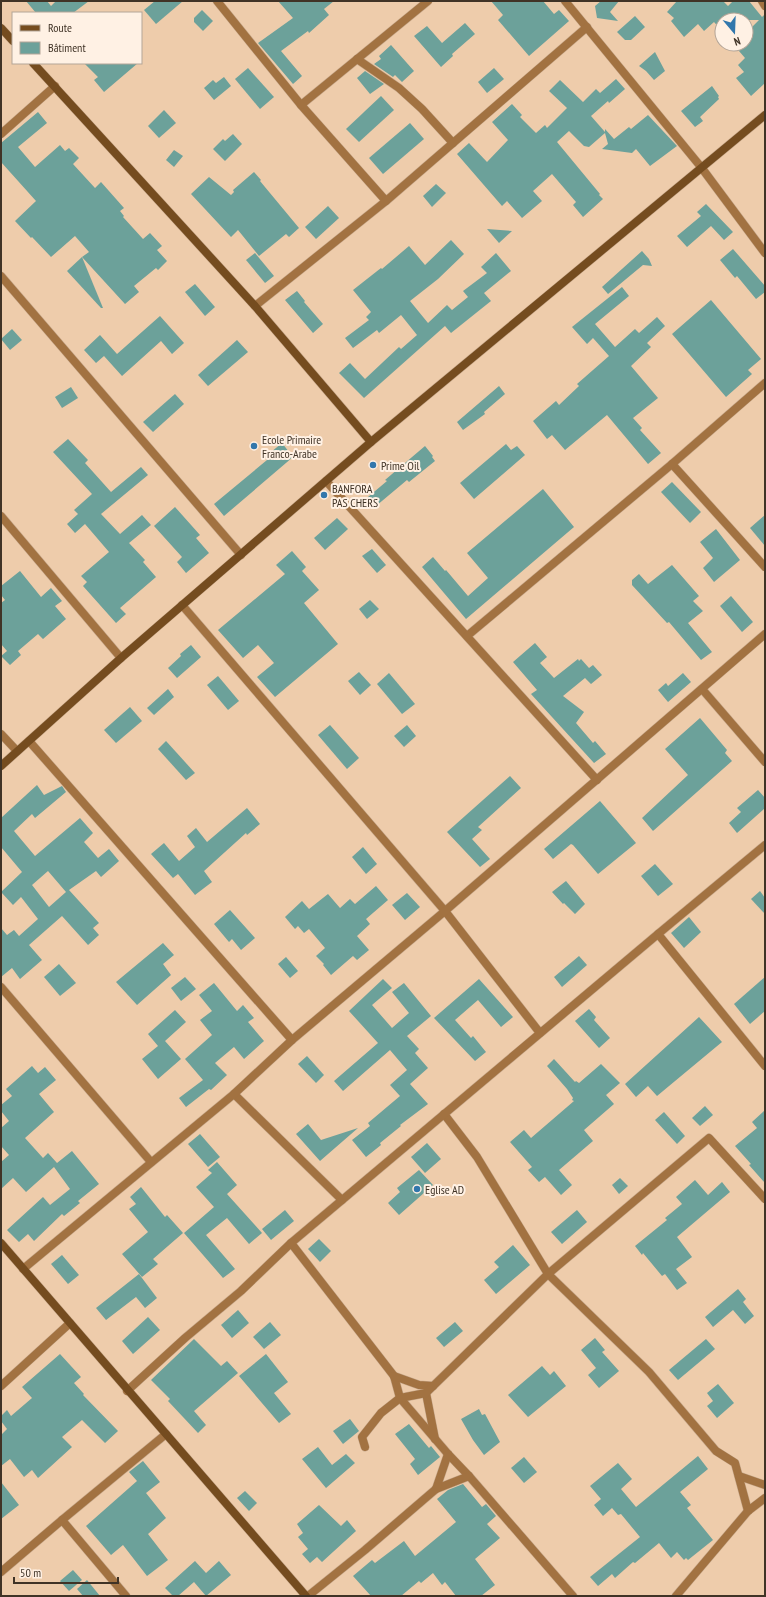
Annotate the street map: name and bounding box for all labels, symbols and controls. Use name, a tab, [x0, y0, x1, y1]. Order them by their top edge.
legend	[12, 12, 142, 64]
north arrow	[714, 12, 754, 52]
text: Route	[48, 20, 72, 35]
text: N	[732, 34, 742, 49]
text: Bâtiment	[48, 40, 86, 55]
place label: Ecole Primaire Franco-Arabe	[262, 432, 321, 461]
marker: Ecole Primaire Franco-Arabe	[249, 441, 259, 451]
place label: Prime Oil	[381, 458, 419, 473]
marker: Prime Oil	[368, 460, 378, 470]
place label: BANFORA PAS CHERS	[332, 481, 378, 510]
marker: BANFORA PAS CHERS	[319, 490, 329, 500]
place label: Eglise AD	[425, 1182, 464, 1197]
marker: Eglise AD	[412, 1184, 422, 1194]
scale bar	[14, 1559, 118, 1585]
text: 50 m	[20, 1565, 41, 1580]

